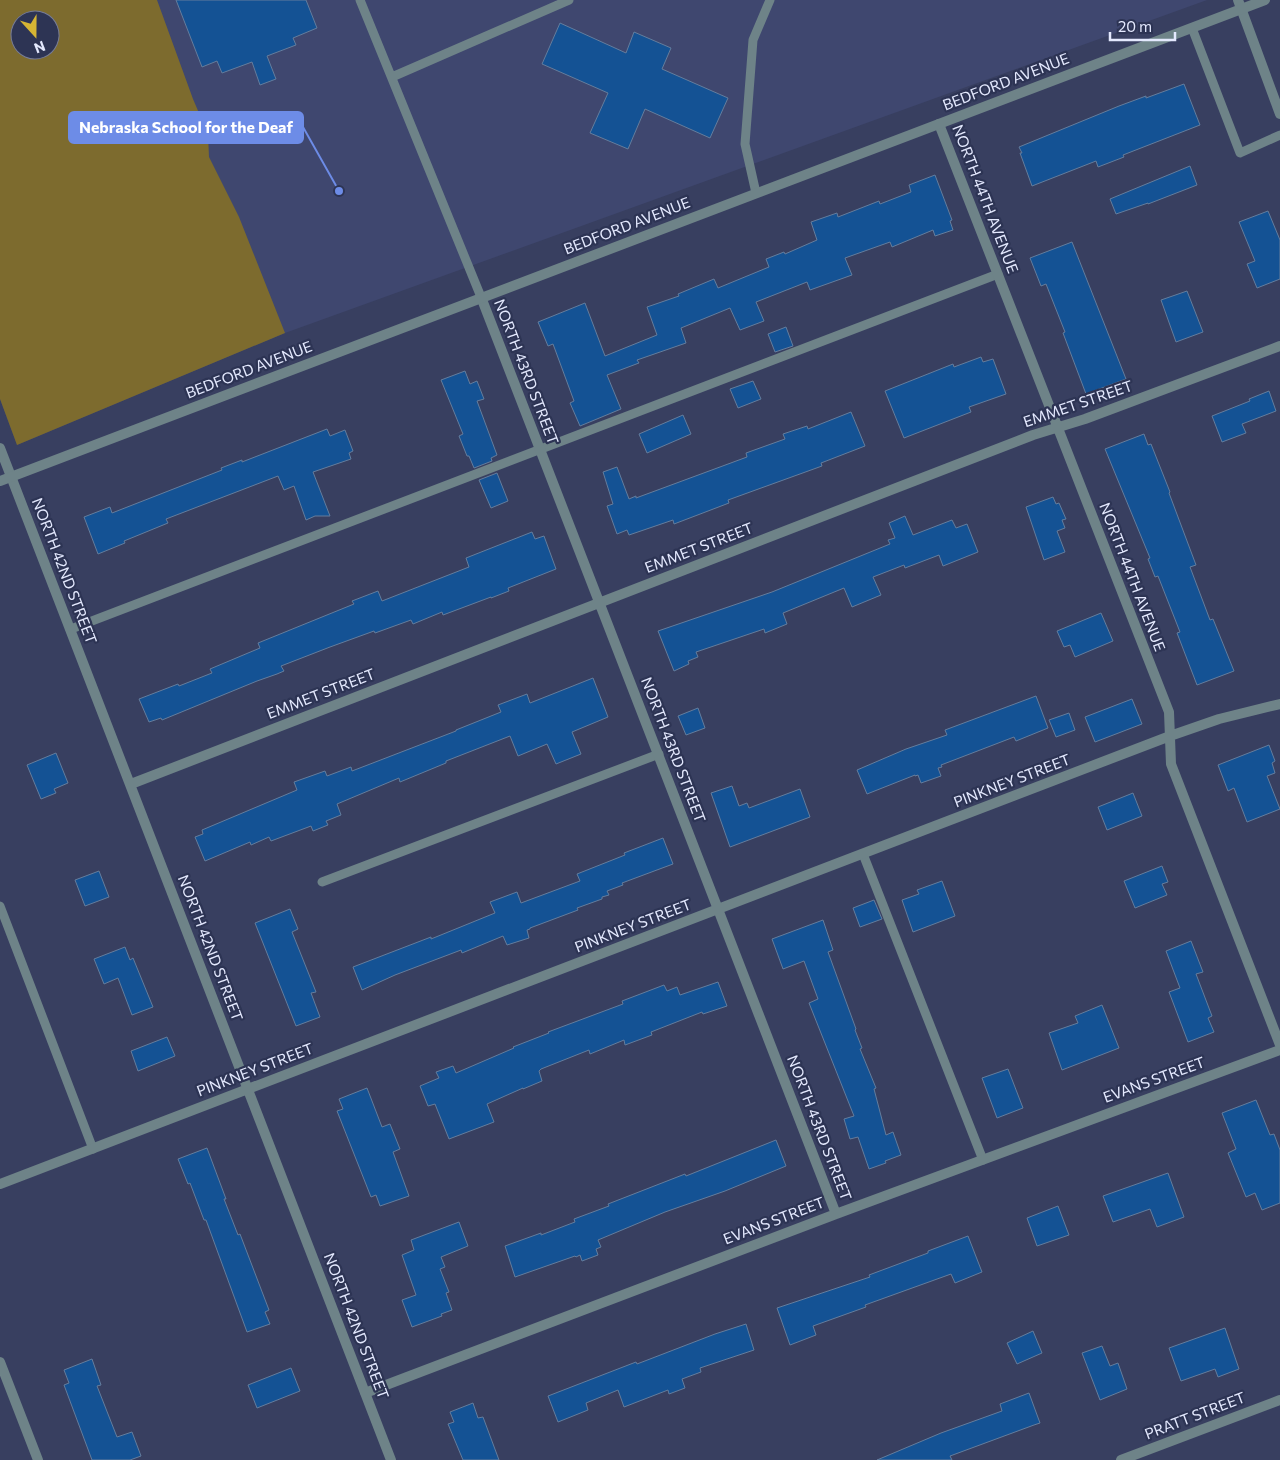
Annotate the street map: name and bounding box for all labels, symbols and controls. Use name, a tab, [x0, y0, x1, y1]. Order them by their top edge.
north arrow	[10, 10, 60, 60]
scale bar	[1110, 10, 1175, 42]
text: 20 m	[1118, 17, 1152, 35]
text: N	[32, 38, 48, 57]
street label: BEDFORD AVENUE	[940, 49, 1072, 113]
callout: Nebraska School for the Deaf	[69, 112, 303, 143]
text: Nebraska School for the Deaf	[79, 117, 294, 136]
street label: NORTH 44TH AVENUE	[949, 122, 1023, 276]
street label: BEDFORD AVENUE	[561, 193, 693, 257]
street label: NORTH 43RD STREET	[491, 296, 563, 447]
street label: BEDFORD AVENUE	[183, 337, 315, 401]
street label: EMMET STREET	[1021, 376, 1135, 430]
street label: NORTH 42ND STREET	[29, 495, 101, 647]
street label: NORTH 44TH AVENUE	[1096, 500, 1170, 654]
street label: EMMET STREET	[642, 518, 756, 576]
street label: EMMET STREET	[264, 664, 378, 722]
street label: NORTH 43RD STREET	[638, 674, 710, 825]
street label: PINKNEY STREET	[951, 749, 1073, 811]
street label: NORTH 42ND STREET	[175, 872, 247, 1024]
street label: PINKNEY STREET	[572, 894, 694, 956]
street label: PINKNEY STREET	[194, 1038, 316, 1100]
street label: NORTH 43RD STREET	[784, 1052, 856, 1203]
street label: EVANS STREET	[1100, 1052, 1207, 1106]
street label: EVANS STREET	[720, 1192, 827, 1248]
street label: NORTH 42ND STREET	[321, 1250, 393, 1402]
street label: PRATT STREET	[1142, 1387, 1248, 1443]

